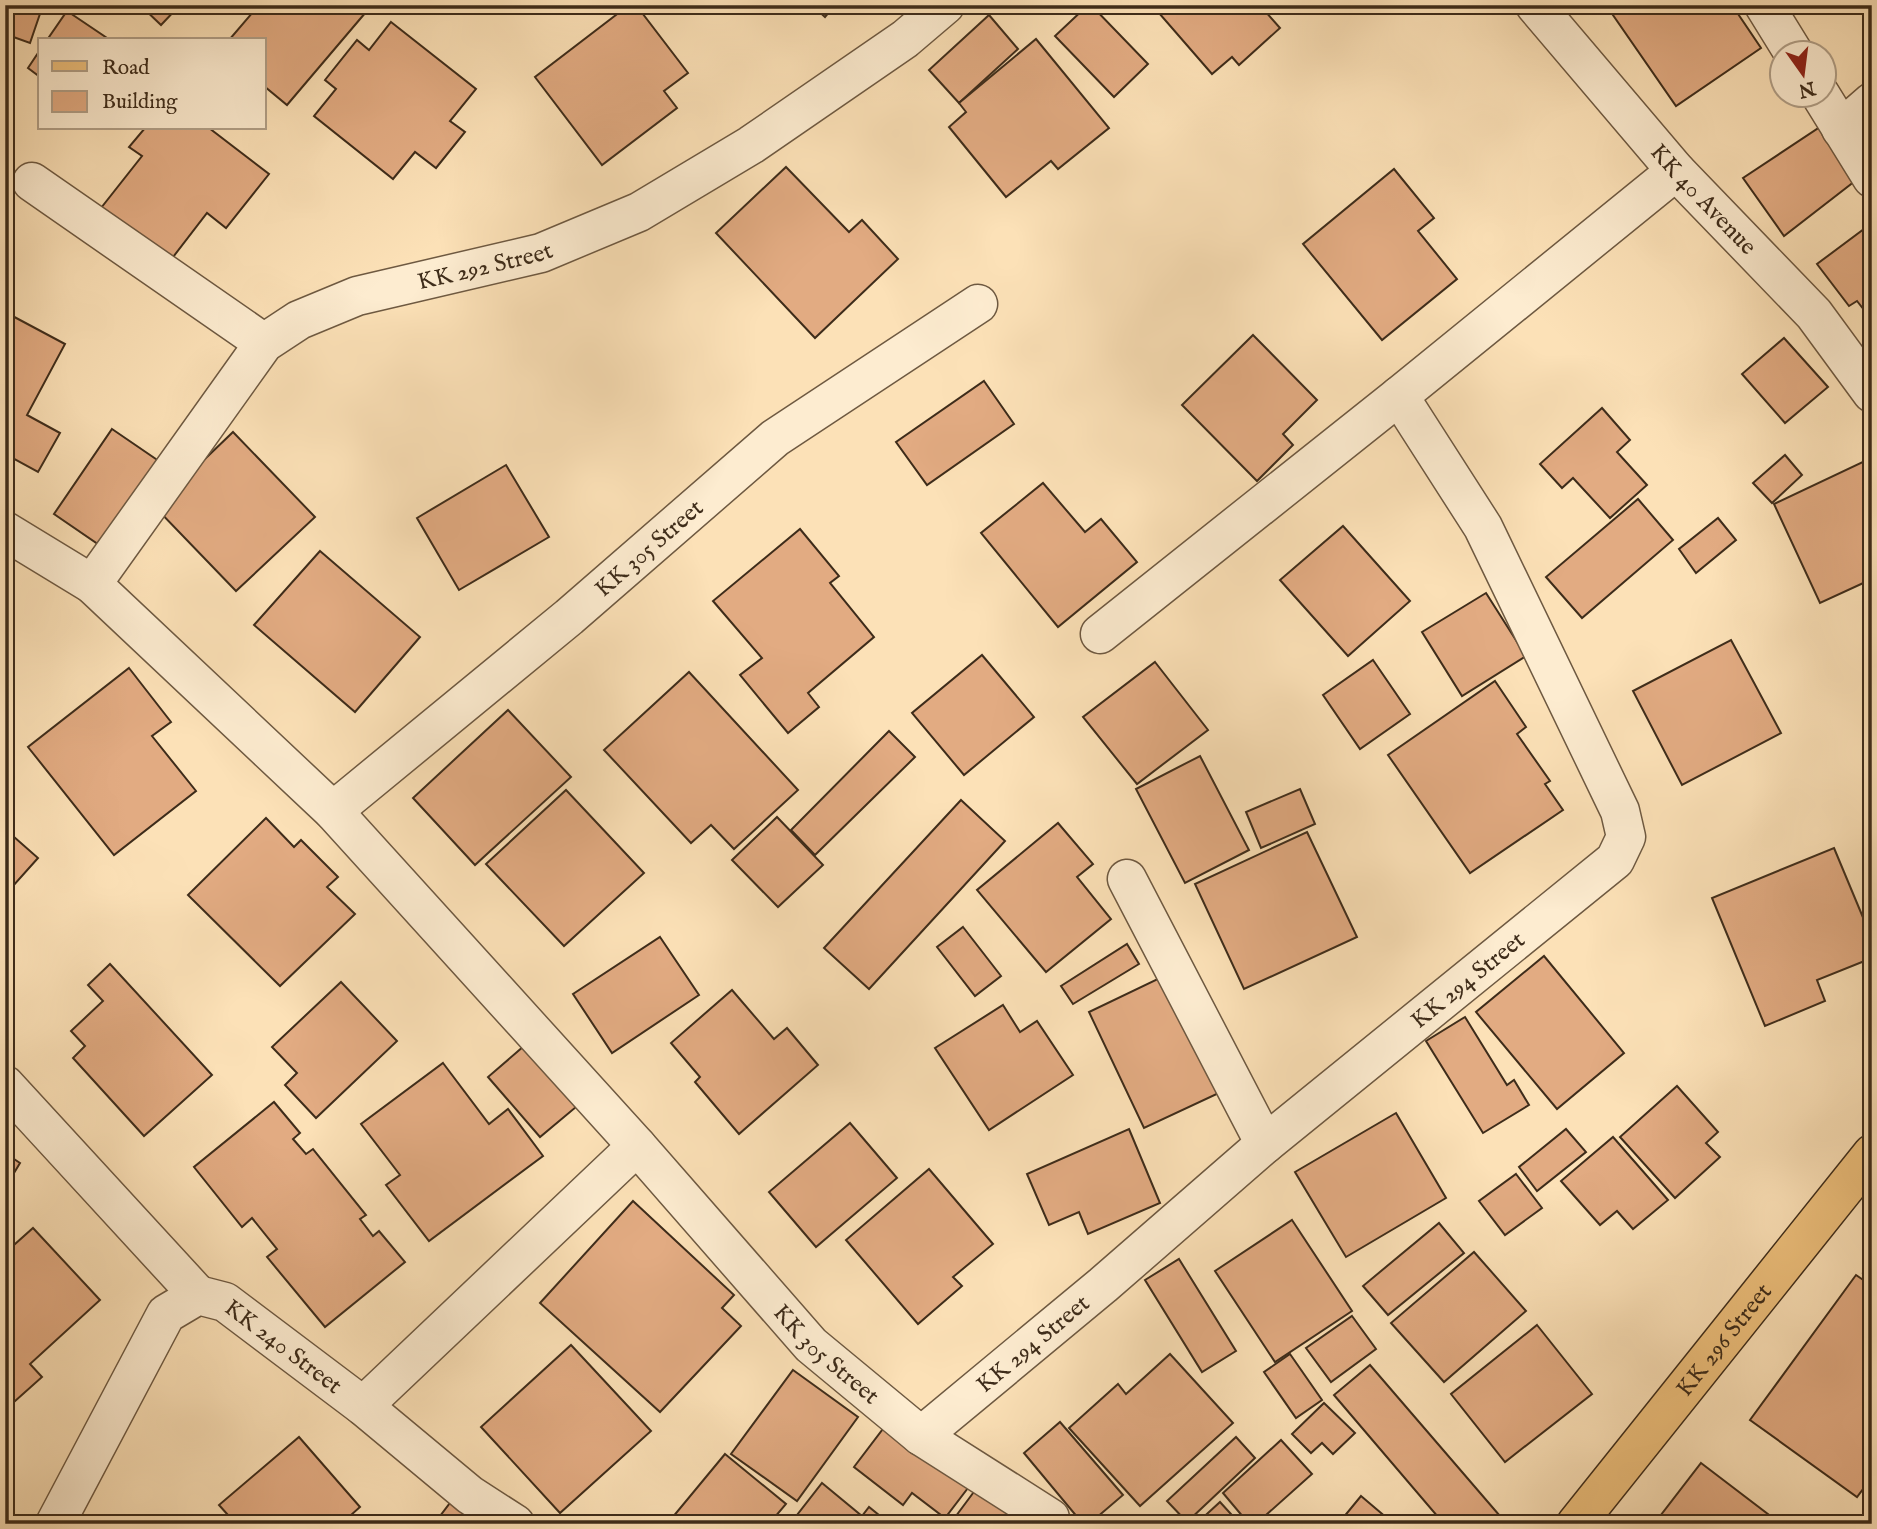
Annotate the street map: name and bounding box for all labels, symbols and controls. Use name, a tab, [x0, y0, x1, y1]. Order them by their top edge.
legend	[38, 38, 266, 130]
north arrow	[1769, 38, 1839, 108]
text: Road	[102, 55, 150, 82]
text: N	[1795, 75, 1818, 102]
text: Building	[102, 89, 178, 116]
street label: KK 40 Avenue	[1642, 138, 1763, 262]
street label: KK 292 Street	[415, 236, 558, 298]
street label: KK 305 Street	[589, 493, 710, 605]
street label: KK 294 Street	[1405, 925, 1532, 1036]
street label: KK 296 Street	[1670, 1278, 1779, 1404]
street label: KK 294 Street	[970, 1289, 1097, 1401]
street label: KK 240 Street	[218, 1293, 348, 1402]
street label: KK 305 Street	[765, 1298, 885, 1412]

